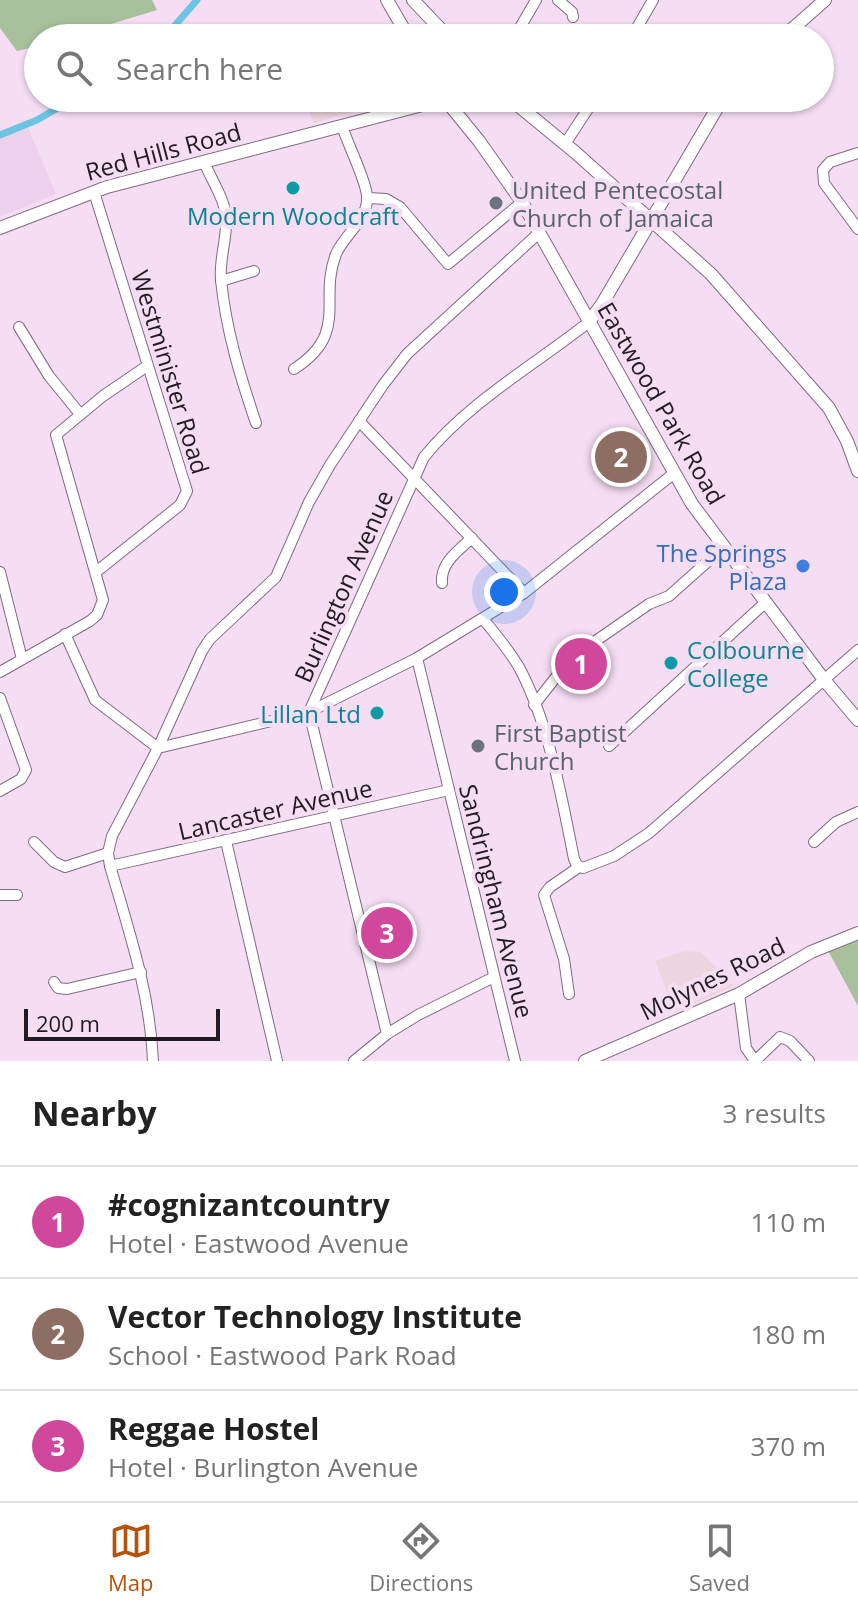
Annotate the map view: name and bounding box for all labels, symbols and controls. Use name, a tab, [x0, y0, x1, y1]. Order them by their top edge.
search box	[24, 24, 834, 112]
icon: search	[52, 46, 96, 90]
text: Search here	[116, 48, 283, 89]
street label: Red Hills Road	[81, 114, 245, 188]
place label: United Pentecostal Church of Jamaica	[512, 173, 723, 234]
marker: Modern Woodcraft	[284, 179, 302, 197]
marker: United Pentecostal Church of Jamaica	[487, 194, 505, 212]
place label: Modern Woodcraft	[187, 199, 399, 232]
street label: Westminister Road	[124, 266, 218, 478]
street label: Eastwood Park Road	[591, 296, 733, 510]
pin: 2	[595, 427, 647, 487]
street label: Burlington Avenue	[286, 485, 400, 687]
place label: The Springs Plaza	[656, 536, 787, 597]
marker: The Springs Plaza	[794, 557, 812, 575]
your location	[484, 572, 524, 612]
place label: Colbourne College	[687, 633, 804, 694]
pin: 1	[555, 634, 607, 694]
marker: Colbourne College	[662, 654, 680, 672]
place label: Lillan Ltd	[260, 697, 361, 730]
marker: Lillan Ltd	[368, 704, 386, 722]
place label: First Baptist Church	[494, 716, 627, 777]
marker: First Baptist Church	[469, 737, 487, 755]
street label: Lancaster Avenue	[175, 771, 375, 847]
street label: Sandringham Avenue	[452, 781, 542, 1021]
pin: 3	[361, 903, 413, 963]
street label: Molynes Road	[634, 929, 790, 1027]
scale bar	[24, 1005, 220, 1041]
text: 200 m	[36, 1008, 100, 1038]
text: Nearby	[32, 1090, 157, 1136]
text: 3 results	[723, 1095, 826, 1131]
text: #cognizantcountry	[108, 1184, 390, 1225]
text: 1	[51, 1204, 65, 1240]
text: 110 m	[751, 1204, 826, 1240]
text: Hotel · Eastwood Avenue	[108, 1225, 409, 1261]
text: Vector Technology Institute	[108, 1296, 522, 1337]
text: 2	[51, 1316, 65, 1352]
text: 180 m	[751, 1316, 826, 1352]
text: School · Eastwood Park Road	[108, 1337, 457, 1373]
text: Reggae Hostel	[108, 1408, 319, 1449]
text: 3	[51, 1428, 65, 1464]
text: 370 m	[751, 1428, 826, 1464]
text: Hotel · Burlington Avenue	[108, 1449, 418, 1485]
tab: Map	[108, 1519, 153, 1597]
tab: Directions	[369, 1519, 473, 1597]
tab: Saved	[689, 1519, 750, 1597]

